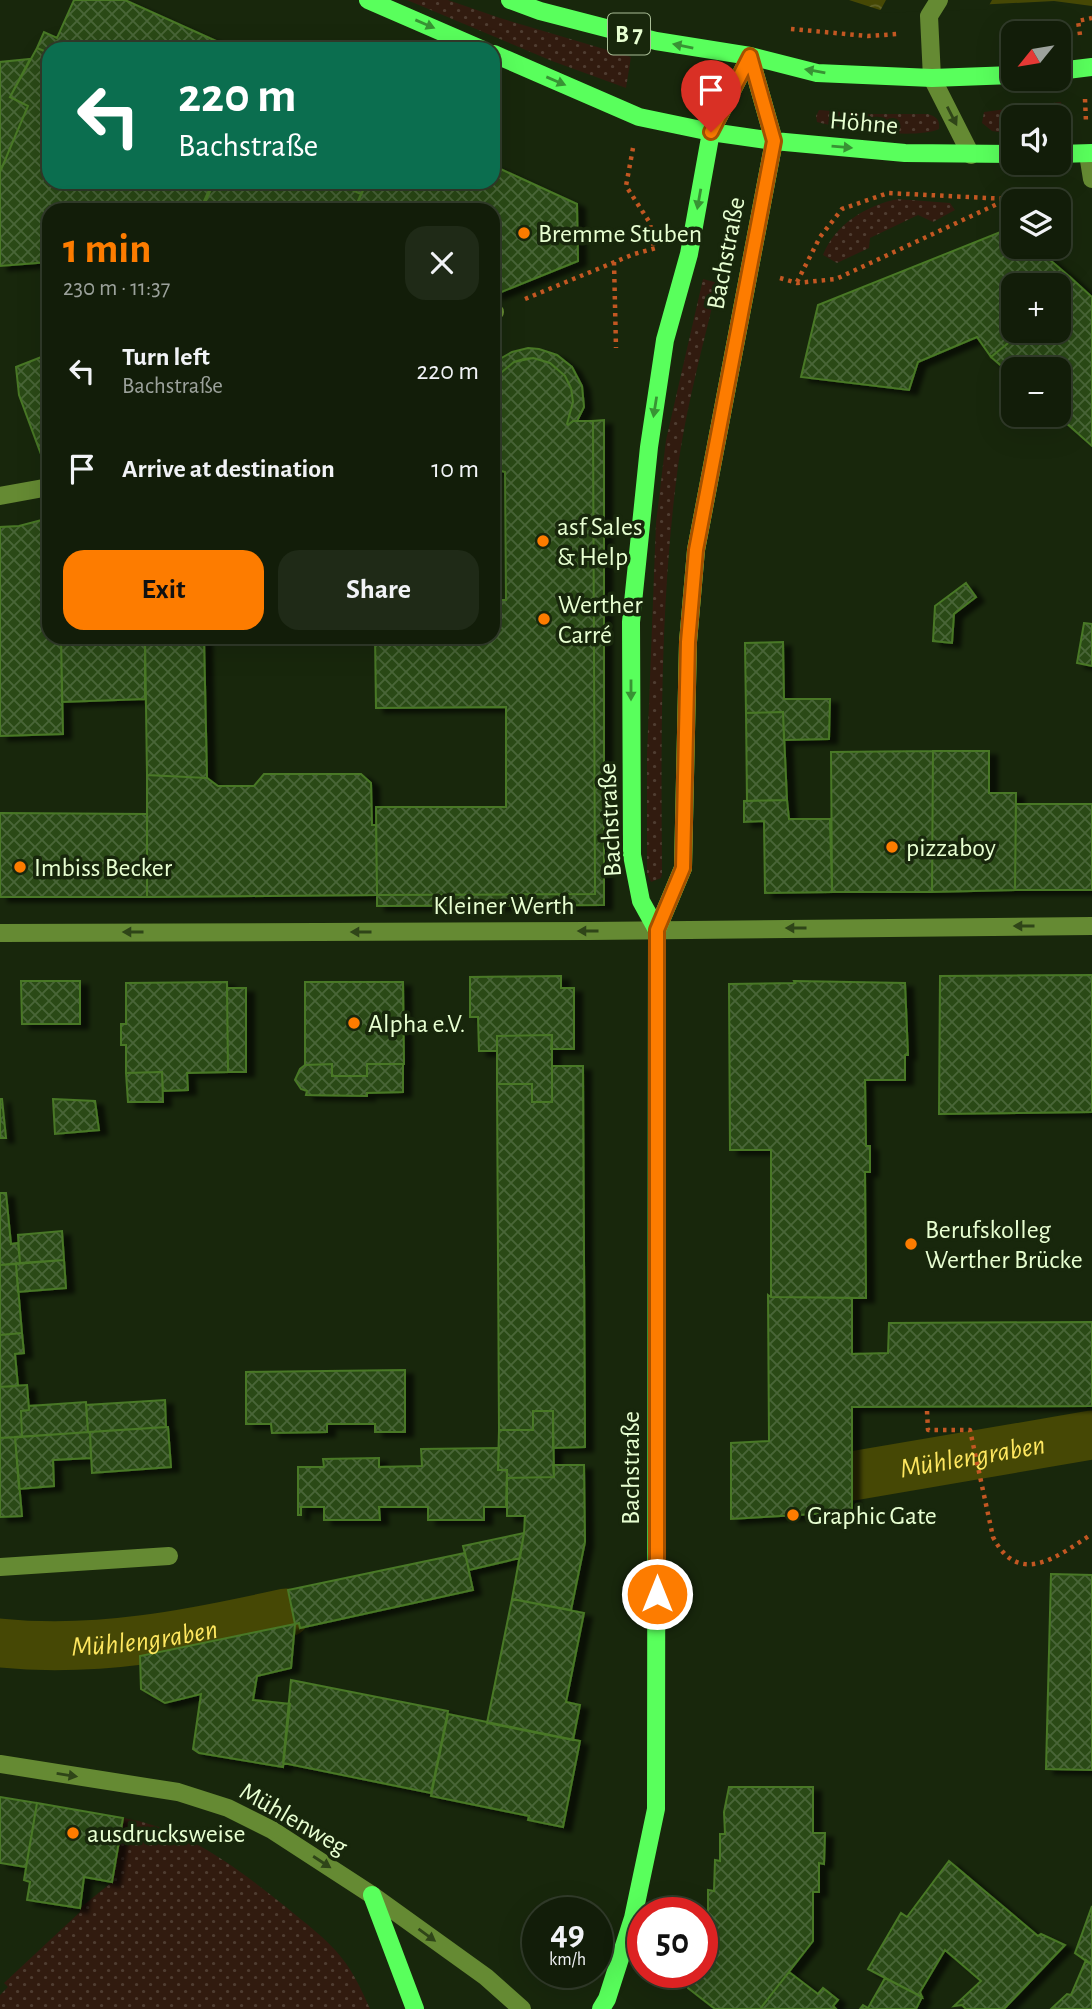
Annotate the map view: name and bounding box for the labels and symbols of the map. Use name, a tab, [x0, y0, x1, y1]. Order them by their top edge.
road number: B 7	[608, 13, 650, 54]
one-way arrow	[414, 19, 435, 30]
north arrow	[1001, 21, 1071, 91]
one-way arrow	[672, 40, 694, 51]
pin	[681, 60, 741, 132]
one-way arrow	[804, 66, 826, 77]
one-way arrow	[546, 76, 567, 87]
one-way arrow	[946, 106, 957, 126]
street label: Höhne	[829, 107, 899, 139]
one-way arrow	[831, 142, 853, 153]
one-way arrow	[693, 188, 704, 210]
street label: Bachstraße	[702, 195, 750, 312]
place label: Bremme Stuben	[538, 221, 702, 247]
marker: Bremme Stuben	[516, 225, 532, 241]
one-way arrow	[649, 396, 660, 418]
place label: asf Sales & Help	[557, 514, 643, 570]
marker: asf Sales & Help	[535, 533, 551, 549]
place label: Werther Carré	[558, 592, 643, 648]
marker: Werther Carré	[536, 611, 552, 627]
one-way arrow	[625, 679, 637, 701]
street label: Bachstraße	[594, 762, 626, 878]
place label: pizzaboy	[906, 835, 996, 861]
marker: pizzaboy	[884, 839, 900, 855]
place label: Imbiss Becker	[34, 855, 173, 881]
marker: Imbiss Becker	[12, 859, 28, 875]
street label: Kleiner Werth	[433, 893, 575, 919]
one-way arrow	[1013, 920, 1035, 932]
one-way arrow	[785, 922, 807, 934]
one-way arrow	[577, 925, 599, 937]
one-way arrow	[122, 926, 144, 938]
one-way arrow	[350, 926, 372, 938]
place label: Alpha e.V.	[368, 1011, 466, 1037]
marker: Alpha e.V.	[346, 1015, 362, 1031]
place label: Berufskolleg Werther Brücke	[925, 1217, 1083, 1273]
marker: Berufskolleg Werther Brücke	[903, 1236, 919, 1252]
street label: Bachstraße	[618, 1411, 644, 1525]
water label: Mühlengraben	[898, 1431, 1048, 1484]
place label: Graphic Gate	[807, 1503, 937, 1529]
marker: Graphic Gate	[785, 1507, 801, 1523]
position arrow	[620, 1557, 694, 1631]
water label: Mühlengraben	[71, 1616, 220, 1662]
one-way arrow	[56, 1770, 78, 1781]
street label: Mühlenweg	[235, 1778, 352, 1860]
place label: ausdrucksweise	[87, 1821, 246, 1847]
marker: ausdrucksweise	[65, 1825, 81, 1841]
one-way arrow	[312, 1856, 332, 1869]
speed limit sign: 50	[627, 1897, 718, 1988]
one-way arrow	[418, 1928, 436, 1942]

